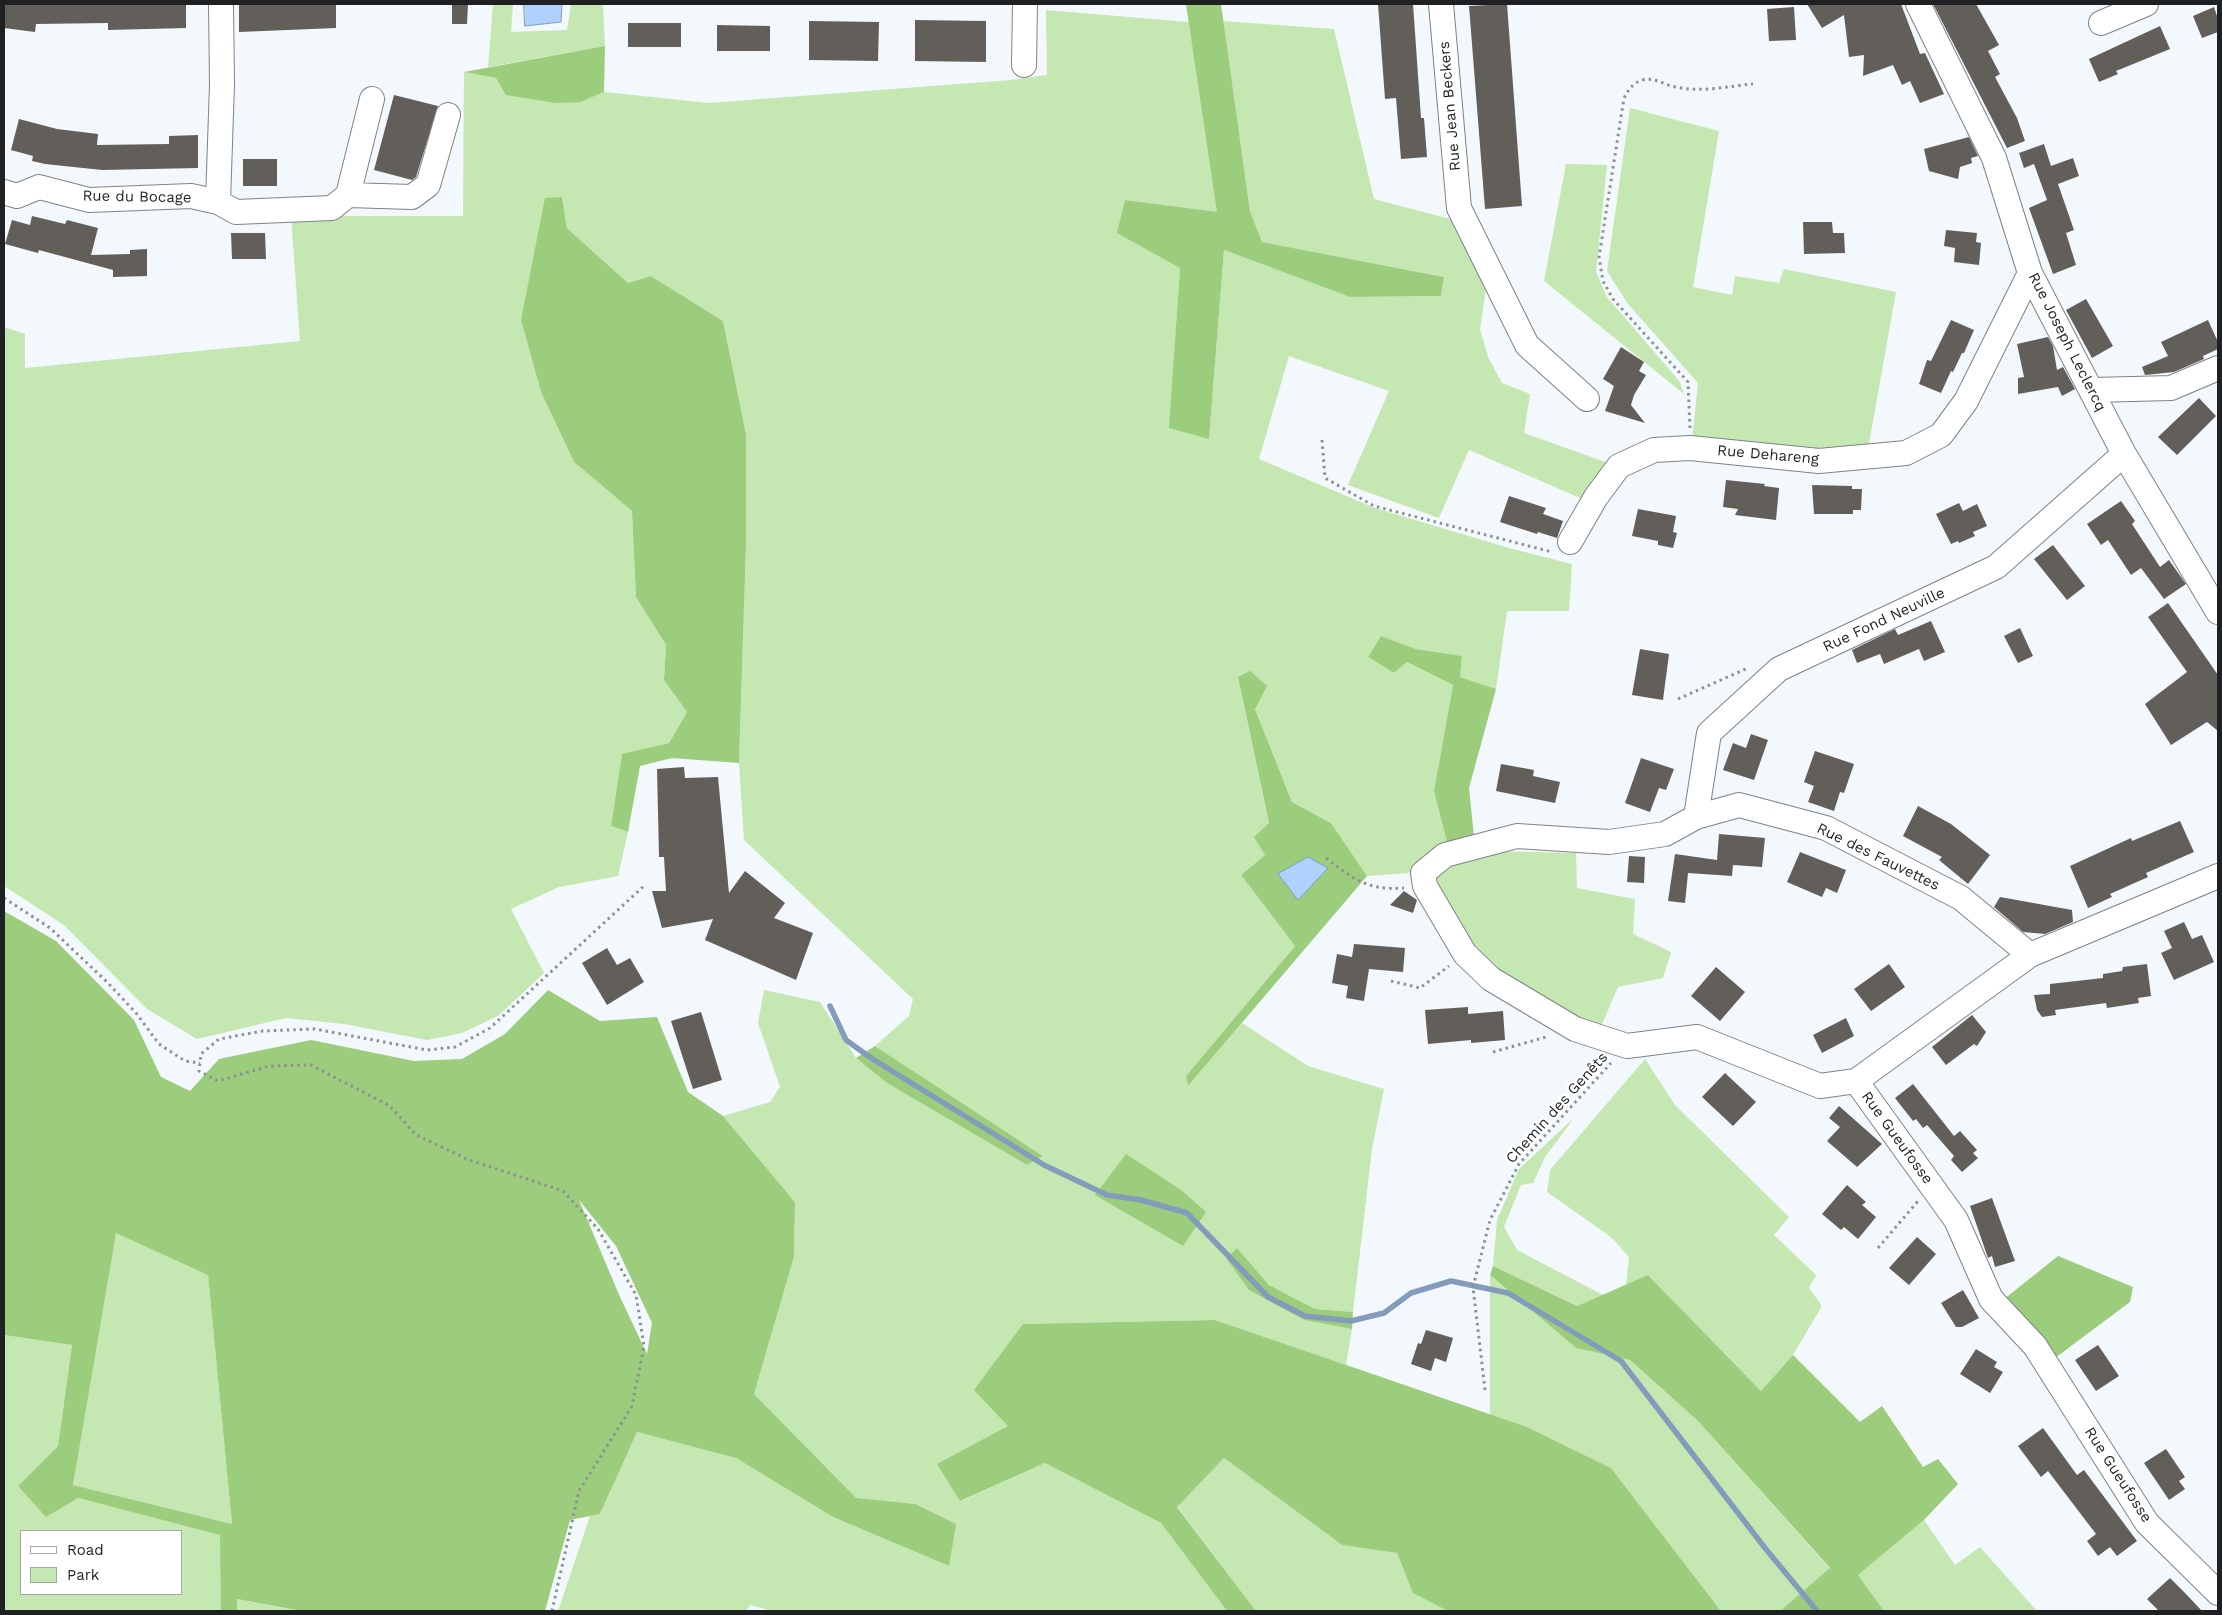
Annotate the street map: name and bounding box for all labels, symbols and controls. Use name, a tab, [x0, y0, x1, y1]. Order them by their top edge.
street label: Rue Jean Beckers	[1435, 40, 1465, 172]
street label: Rue du Bocage	[82, 187, 192, 207]
street label: Rue Joseph Leclercq	[2024, 270, 2110, 414]
street label: Rue Dehareng	[1716, 442, 1820, 468]
street label: Rue Fond Neuville	[1820, 584, 1948, 656]
street label: Rue des Fauvettes	[1814, 819, 1942, 895]
street label: Chemin des Genêts	[1502, 1049, 1612, 1167]
street label: Rue Gueufosse	[1857, 1088, 1937, 1188]
street label: Rue Gueufosse	[2080, 1424, 2156, 1526]
legend	[20, 1530, 182, 1595]
text: Road	[67, 1541, 104, 1559]
text: Park	[67, 1566, 99, 1584]

